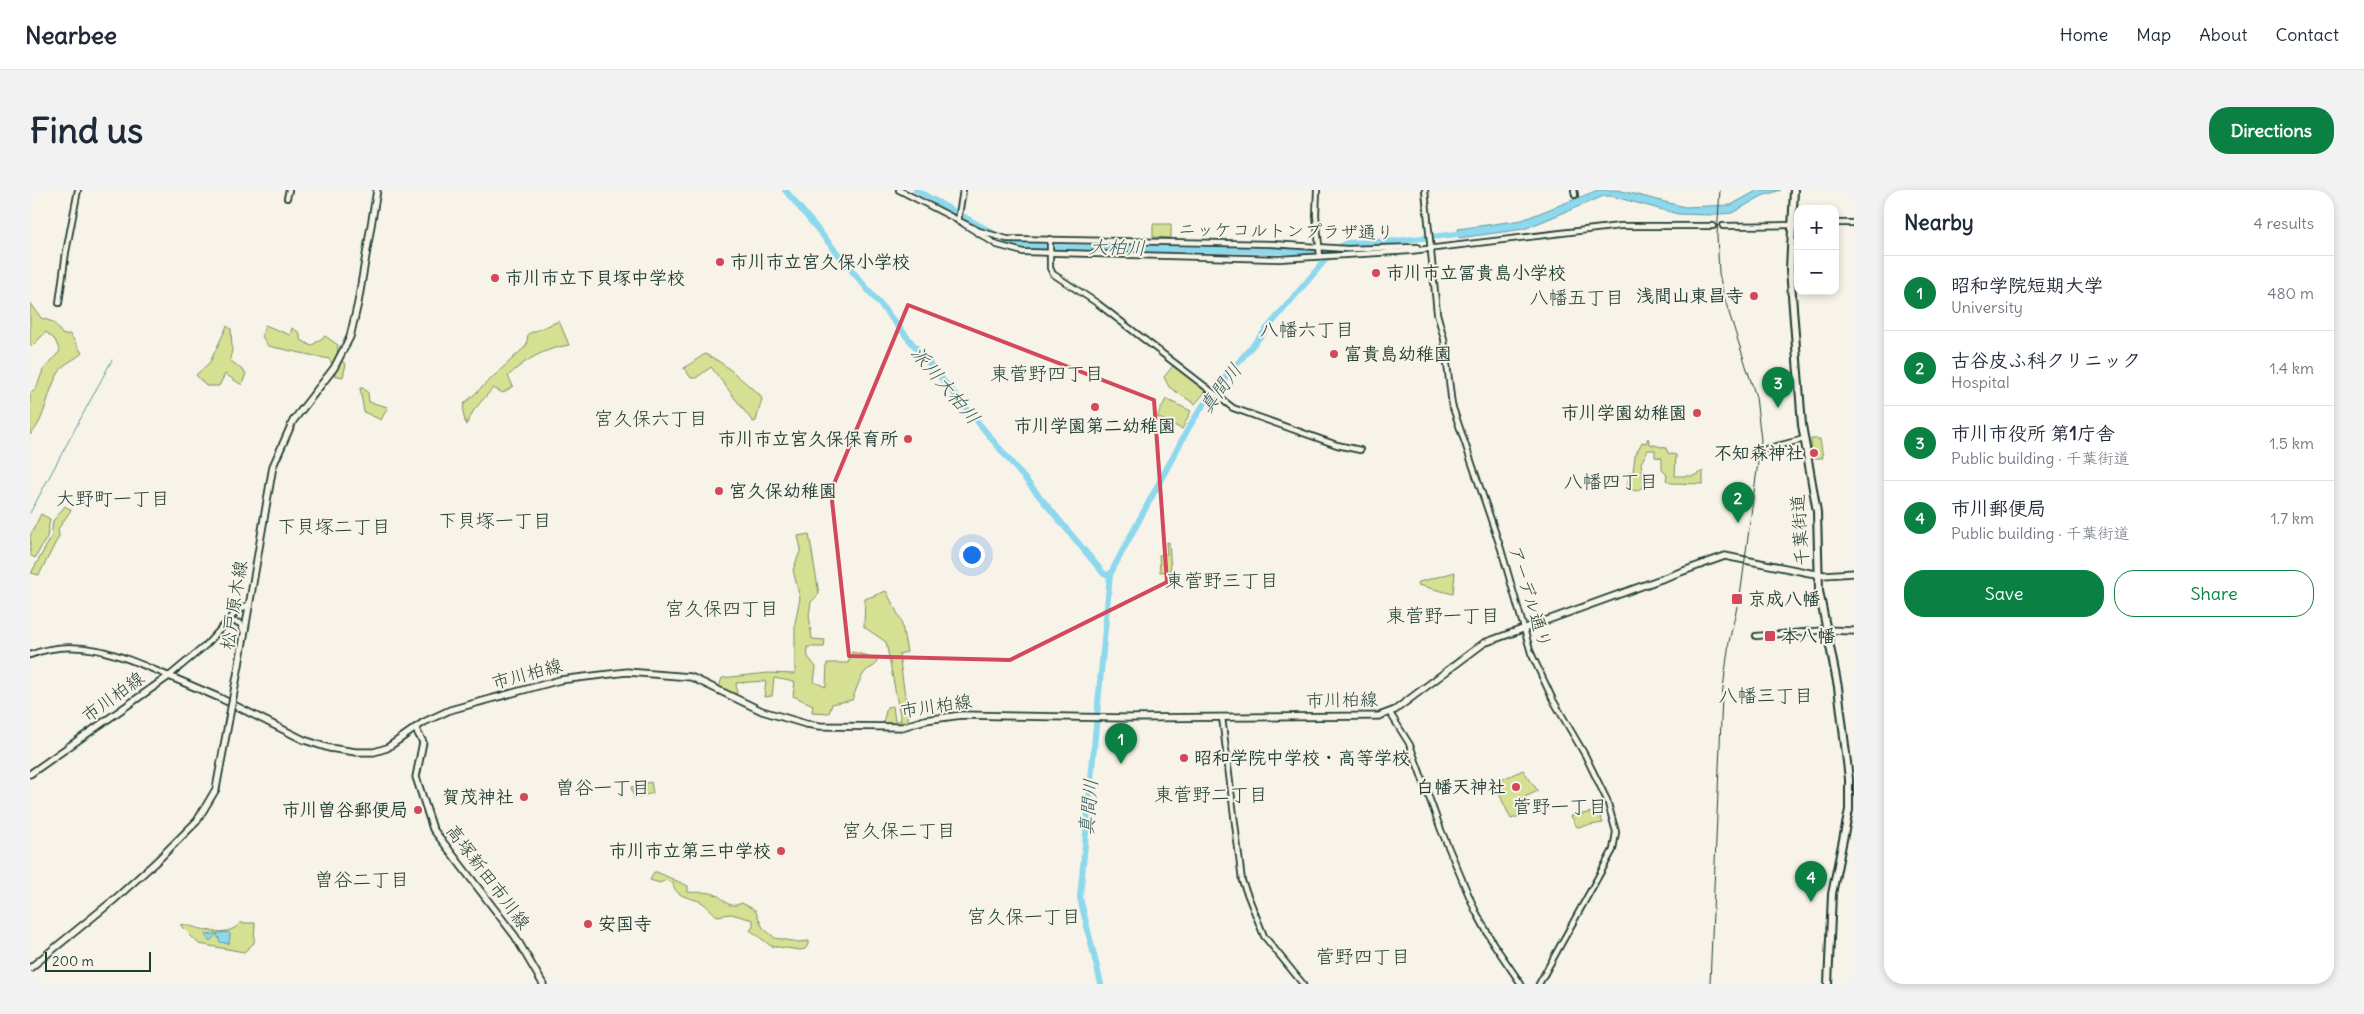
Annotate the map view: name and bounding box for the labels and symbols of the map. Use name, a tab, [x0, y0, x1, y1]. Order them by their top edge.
street label: ニッケコルトンプラザ通り	[1178, 217, 1394, 244]
water label: 大柏川	[1088, 235, 1146, 259]
place label: 市川市立宮久保小学校	[730, 250, 910, 273]
marker: 市川市立宮久保小学校	[714, 256, 726, 268]
place label: 市川市立冨貴島小学校	[1386, 261, 1566, 284]
place label: 市川市立下貝塚中学校	[505, 266, 685, 289]
marker: 市川市立冨貴島小学校	[1370, 267, 1382, 279]
marker: 市川市立下貝塚中学校	[489, 272, 501, 284]
place label: 浅間山東昌寺	[1636, 284, 1744, 307]
district label: 八幡五丁目	[1529, 285, 1625, 309]
marker: 浅間山東昌寺	[1748, 290, 1760, 302]
district label: 八幡六丁目	[1259, 317, 1355, 341]
water label: 派川大柏川	[906, 341, 986, 429]
place label: 富貴島幼稚園	[1344, 342, 1452, 365]
marker: 富貴島幼稚園	[1328, 348, 1340, 360]
water label: 真間川	[1193, 358, 1247, 418]
district label: 東菅野四丁目	[990, 361, 1104, 385]
pin: 3	[1762, 367, 1794, 408]
marker: 市川学園第二幼稚園	[1089, 401, 1101, 413]
place label: 市川学園幼稚園	[1561, 401, 1687, 424]
district label: 宮久保六丁目	[594, 406, 708, 430]
marker: 市川学園幼稚園	[1691, 407, 1703, 419]
place label: 市川学園第二幼稚園	[1014, 414, 1176, 437]
place label: 市川市立宮久保保育所	[718, 427, 898, 450]
marker: 市川市立宮久保保育所	[902, 433, 914, 445]
place label: 不知森神社	[1714, 441, 1804, 464]
marker: 不知森神社	[1808, 447, 1820, 459]
district label: 八幡四丁目	[1563, 469, 1659, 493]
place label: 宮久保幼稚園	[729, 479, 837, 502]
pin: 2	[1722, 482, 1754, 523]
marker: 宮久保幼稚園	[713, 485, 725, 497]
district label: 大野町一丁目	[56, 486, 170, 510]
street label: 千葉街道	[1786, 493, 1813, 567]
district label: 下貝塚一丁目	[438, 508, 552, 532]
district label: 下貝塚二丁目	[277, 514, 391, 538]
your location	[959, 542, 985, 568]
street label: アーデル通り	[1504, 543, 1557, 651]
street label: 松戸原木線	[215, 559, 252, 651]
district label: 東菅野三丁目	[1165, 568, 1279, 592]
place label: 京成八幡	[1748, 587, 1820, 610]
marker: 京成八幡	[1730, 592, 1744, 606]
district label: 宮久保四丁目	[665, 596, 779, 620]
district label: 東菅野一丁目	[1386, 603, 1500, 627]
place label: 本八幡	[1781, 624, 1835, 647]
marker: 本八幡	[1763, 629, 1777, 643]
street label: 市川柏線	[489, 653, 565, 694]
street label: 市川柏線	[77, 666, 149, 727]
district label: 八幡三丁目	[1718, 683, 1814, 707]
street label: 市川柏線	[1306, 687, 1378, 712]
street label: 市川柏線	[899, 689, 973, 722]
pin: 1	[1105, 723, 1137, 764]
place label: 昭和学院中学校・高等学校	[1194, 746, 1410, 769]
marker: 昭和学院中学校・高等学校	[1178, 752, 1190, 764]
district label: 曽谷一丁目	[555, 775, 651, 799]
place label: 白幡天神社	[1416, 775, 1506, 798]
water label: 真間川	[1074, 778, 1102, 836]
marker: 白幡天神社	[1510, 781, 1522, 793]
district label: 東菅野二丁目	[1154, 782, 1268, 806]
place label: 賀茂神社	[442, 785, 514, 808]
marker: 賀茂神社	[518, 791, 530, 803]
district label: 菅野一丁目	[1512, 794, 1608, 818]
place label: 市川曽谷郵便局	[282, 798, 408, 821]
marker: 市川曽谷郵便局	[412, 804, 424, 816]
district label: 宮久保二丁目	[842, 818, 956, 842]
street label: 高塚新田市川線	[441, 819, 535, 934]
place label: 市川市立第三中学校	[609, 839, 771, 862]
marker: 市川市立第三中学校	[775, 845, 787, 857]
pin: 4	[1795, 861, 1827, 902]
district label: 曽谷二丁目	[314, 867, 410, 891]
district label: 宮久保一丁目	[967, 904, 1081, 928]
place label: 安国寺	[598, 912, 652, 935]
marker: 安国寺	[582, 918, 594, 930]
district label: 菅野四丁目	[1315, 944, 1411, 968]
scale bar	[45, 949, 151, 972]

